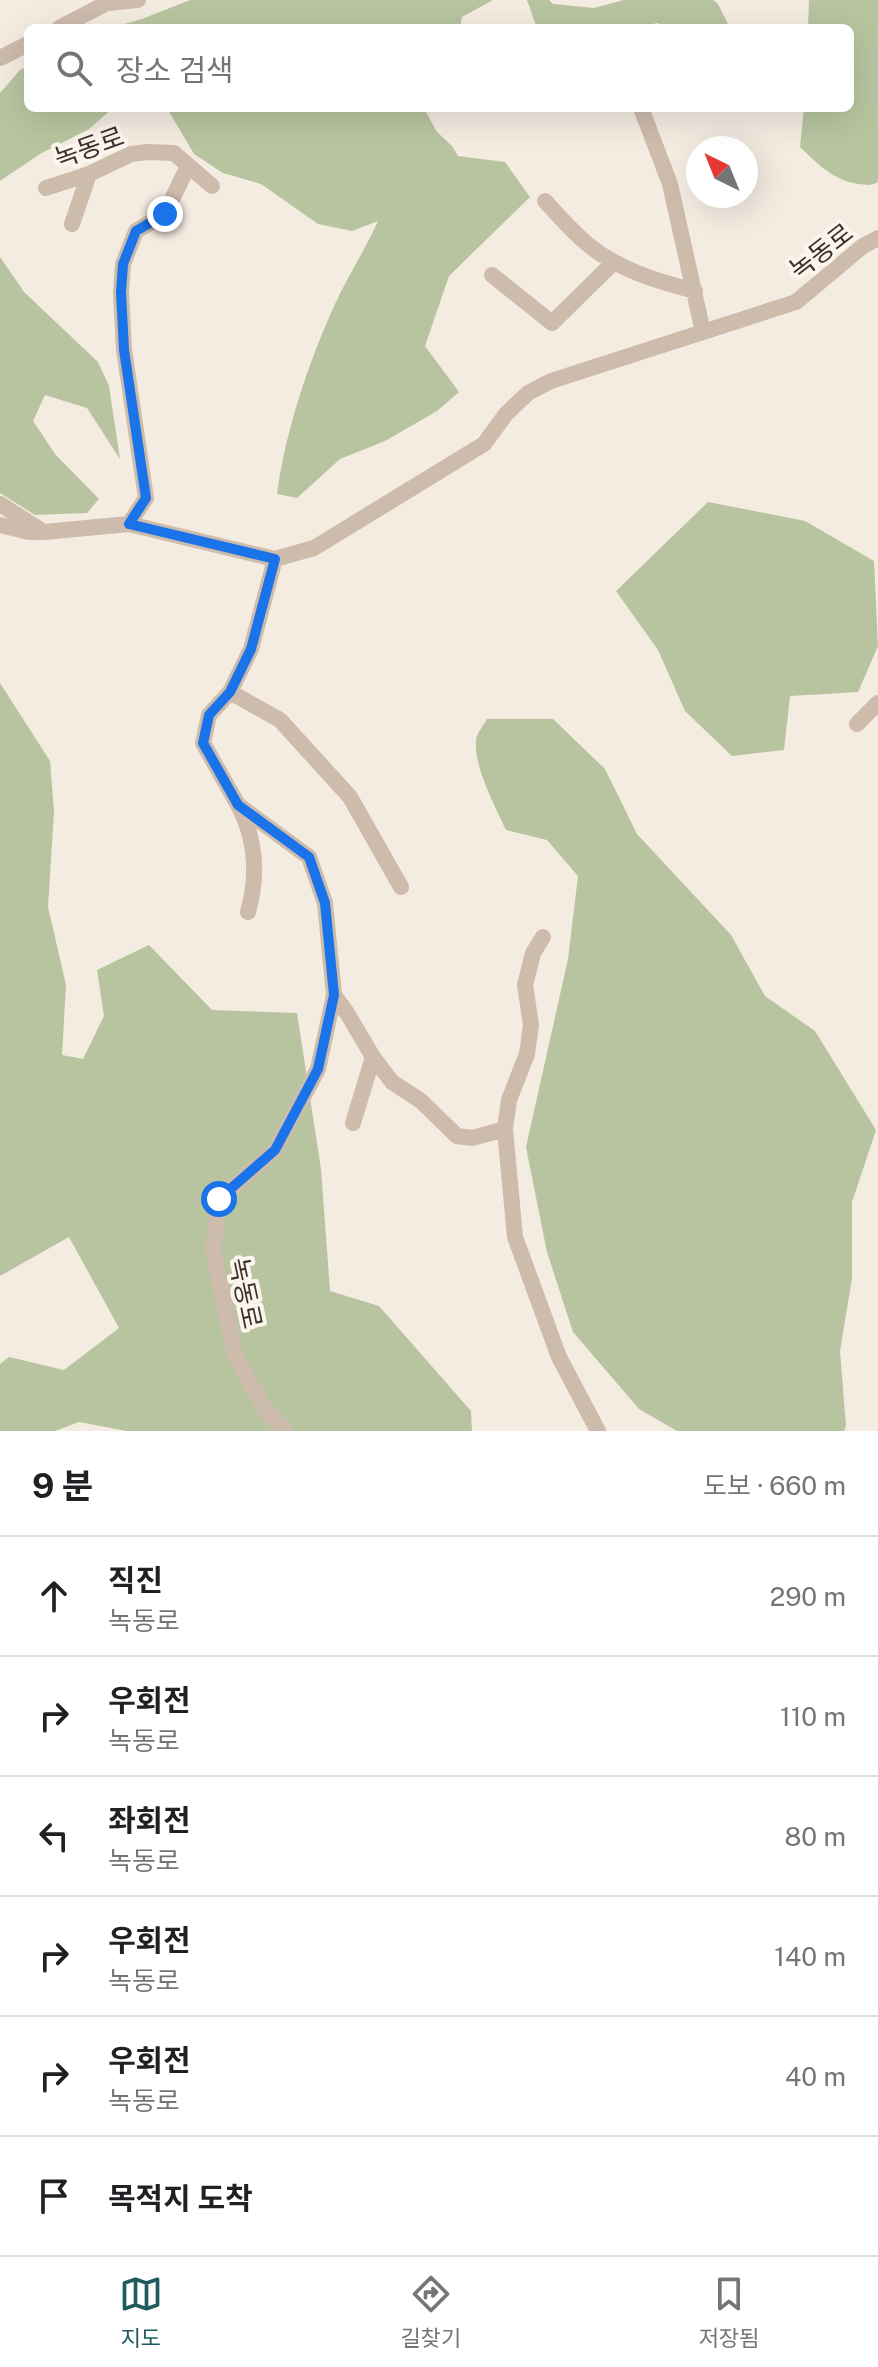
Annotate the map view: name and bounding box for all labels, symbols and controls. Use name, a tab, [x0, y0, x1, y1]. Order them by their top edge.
search box	[24, 24, 854, 112]
icon: search	[52, 46, 96, 90]
text: 장소 검색	[116, 52, 234, 88]
street label: 녹동로	[50, 120, 128, 174]
north arrow	[686, 136, 758, 208]
route end	[147, 196, 183, 232]
street label: 녹동로	[783, 217, 859, 285]
route start	[201, 1181, 237, 1217]
street label: 녹동로	[223, 1255, 269, 1331]
text: 9 분	[32, 1466, 93, 1506]
text: 도보 · 660 m	[703, 1470, 846, 1501]
text: 직진	[108, 1562, 163, 1598]
icon: ahead	[32, 1574, 76, 1618]
text: 290 m	[770, 1581, 846, 1612]
text: 녹동로	[108, 1605, 180, 1636]
text: 우회전	[108, 1682, 191, 1718]
icon: right	[32, 1694, 76, 1738]
text: 110 m	[780, 1701, 846, 1732]
text: 녹동로	[108, 1725, 180, 1756]
text: 좌회전	[108, 1802, 191, 1838]
icon: left	[32, 1814, 76, 1858]
text: 80 m	[785, 1821, 846, 1852]
text: 녹동로	[108, 1845, 180, 1876]
text: 우회전	[108, 1922, 191, 1958]
icon: right	[32, 1934, 76, 1978]
text: 140 m	[774, 1941, 846, 1972]
text: 녹동로	[108, 1965, 180, 1996]
text: 우회전	[108, 2042, 191, 2078]
icon: right	[32, 2054, 76, 2098]
text: 40 m	[785, 2061, 846, 2092]
text: 녹동로	[108, 2085, 180, 2116]
icon: arrive	[32, 2174, 76, 2218]
text: 목적지 도착	[108, 2180, 253, 2216]
tab: 지도	[119, 2272, 163, 2352]
tab: 길찾기	[400, 2272, 461, 2352]
tab: 저장됨	[698, 2272, 759, 2352]

